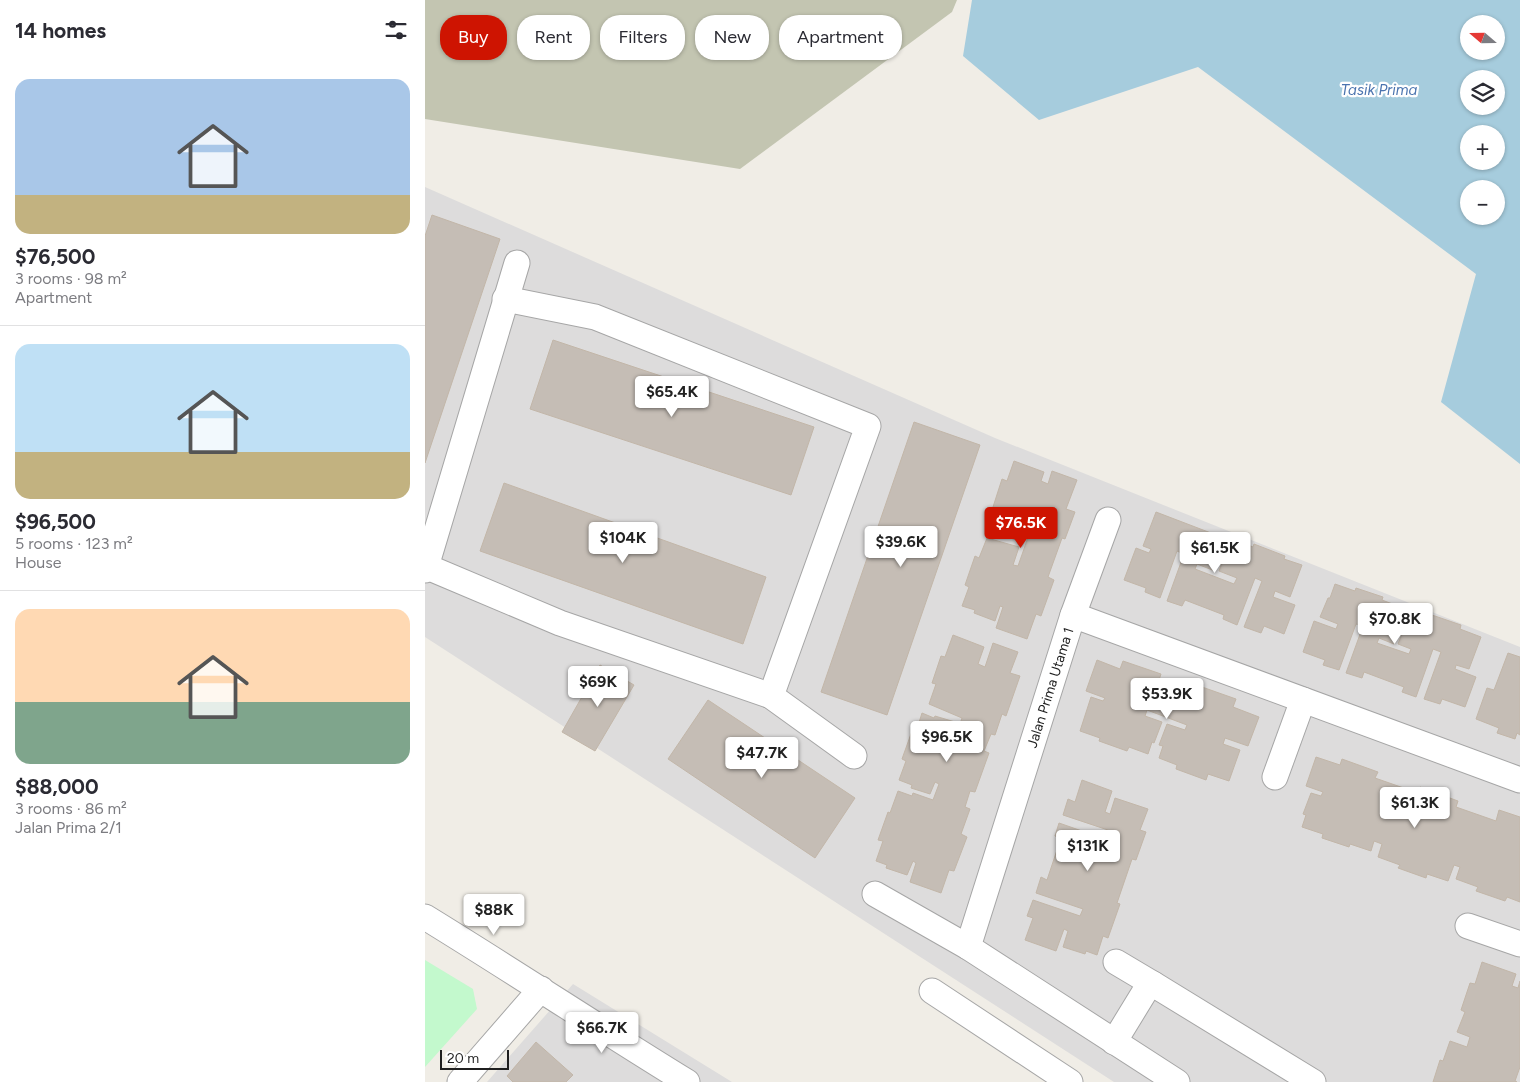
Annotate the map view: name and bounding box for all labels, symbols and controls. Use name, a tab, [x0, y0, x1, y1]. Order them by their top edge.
chip: Buy	[440, 15, 507, 60]
chip: Rent	[517, 15, 590, 60]
chip: Filters	[600, 15, 685, 60]
chip: New	[695, 15, 769, 60]
chip: Apartment	[779, 15, 902, 60]
north arrow	[1460, 15, 1505, 60]
map controls	[1460, 15, 1505, 225]
icon: filters	[382, 16, 410, 44]
text: 14 homes	[15, 18, 106, 43]
button: layers	[1460, 70, 1505, 115]
water label: Tasik Prima	[1341, 81, 1417, 99]
icon: home	[168, 111, 258, 201]
button: +	[1460, 125, 1505, 170]
button: −	[1460, 180, 1505, 225]
text: $76,500	[15, 244, 95, 269]
text: 3 rooms · 98 m²	[15, 269, 127, 288]
text: Apartment	[15, 288, 92, 307]
pin: $65.4K	[631, 376, 713, 418]
icon: home	[168, 377, 258, 467]
text: $65.4K	[646, 382, 698, 401]
pin: $76.5K	[980, 506, 1062, 549]
text: $96,500	[15, 509, 96, 534]
text: $76.5K	[996, 513, 1046, 532]
pin: $104K	[588, 522, 658, 564]
pin: $39.6K	[860, 526, 942, 568]
text: $104K	[600, 528, 646, 547]
text: $39.6K	[876, 532, 926, 551]
pin: $61.5K	[1174, 532, 1256, 574]
text: 5 rooms · 123 m²	[15, 534, 133, 553]
text: $61.5K	[1191, 538, 1239, 557]
text: House	[15, 553, 61, 572]
pin: $70.8K	[1354, 602, 1436, 645]
text: $70.8K	[1369, 609, 1421, 628]
street label: Jalan Prima Utama 1	[1024, 625, 1078, 750]
icon: home	[168, 642, 258, 732]
pin: $69K	[568, 666, 628, 708]
text: $69K	[579, 672, 617, 691]
pin: $53.9K	[1126, 678, 1208, 720]
text: $53.9K	[1142, 684, 1192, 703]
pin: $96.5K	[906, 720, 988, 763]
text: $96.5K	[921, 727, 973, 746]
pin: $47.7K	[721, 736, 803, 779]
text: $47.7K	[736, 743, 788, 762]
text: $88,000	[15, 774, 99, 799]
pin: $61.3K	[1374, 786, 1456, 829]
text: $61.3K	[1391, 793, 1439, 812]
text: 3 rooms · 86 m²	[15, 799, 127, 818]
text: Jalan Prima 2/1	[15, 818, 122, 837]
pin: $131K	[1053, 830, 1123, 872]
text: $131K	[1067, 836, 1109, 855]
pin: $88K	[464, 894, 524, 936]
text: $88K	[474, 900, 514, 919]
pin: $66.7K	[561, 1012, 643, 1054]
text: $66.7K	[577, 1018, 627, 1037]
scale bar	[440, 1047, 509, 1070]
text: 20 m	[447, 1050, 479, 1067]

